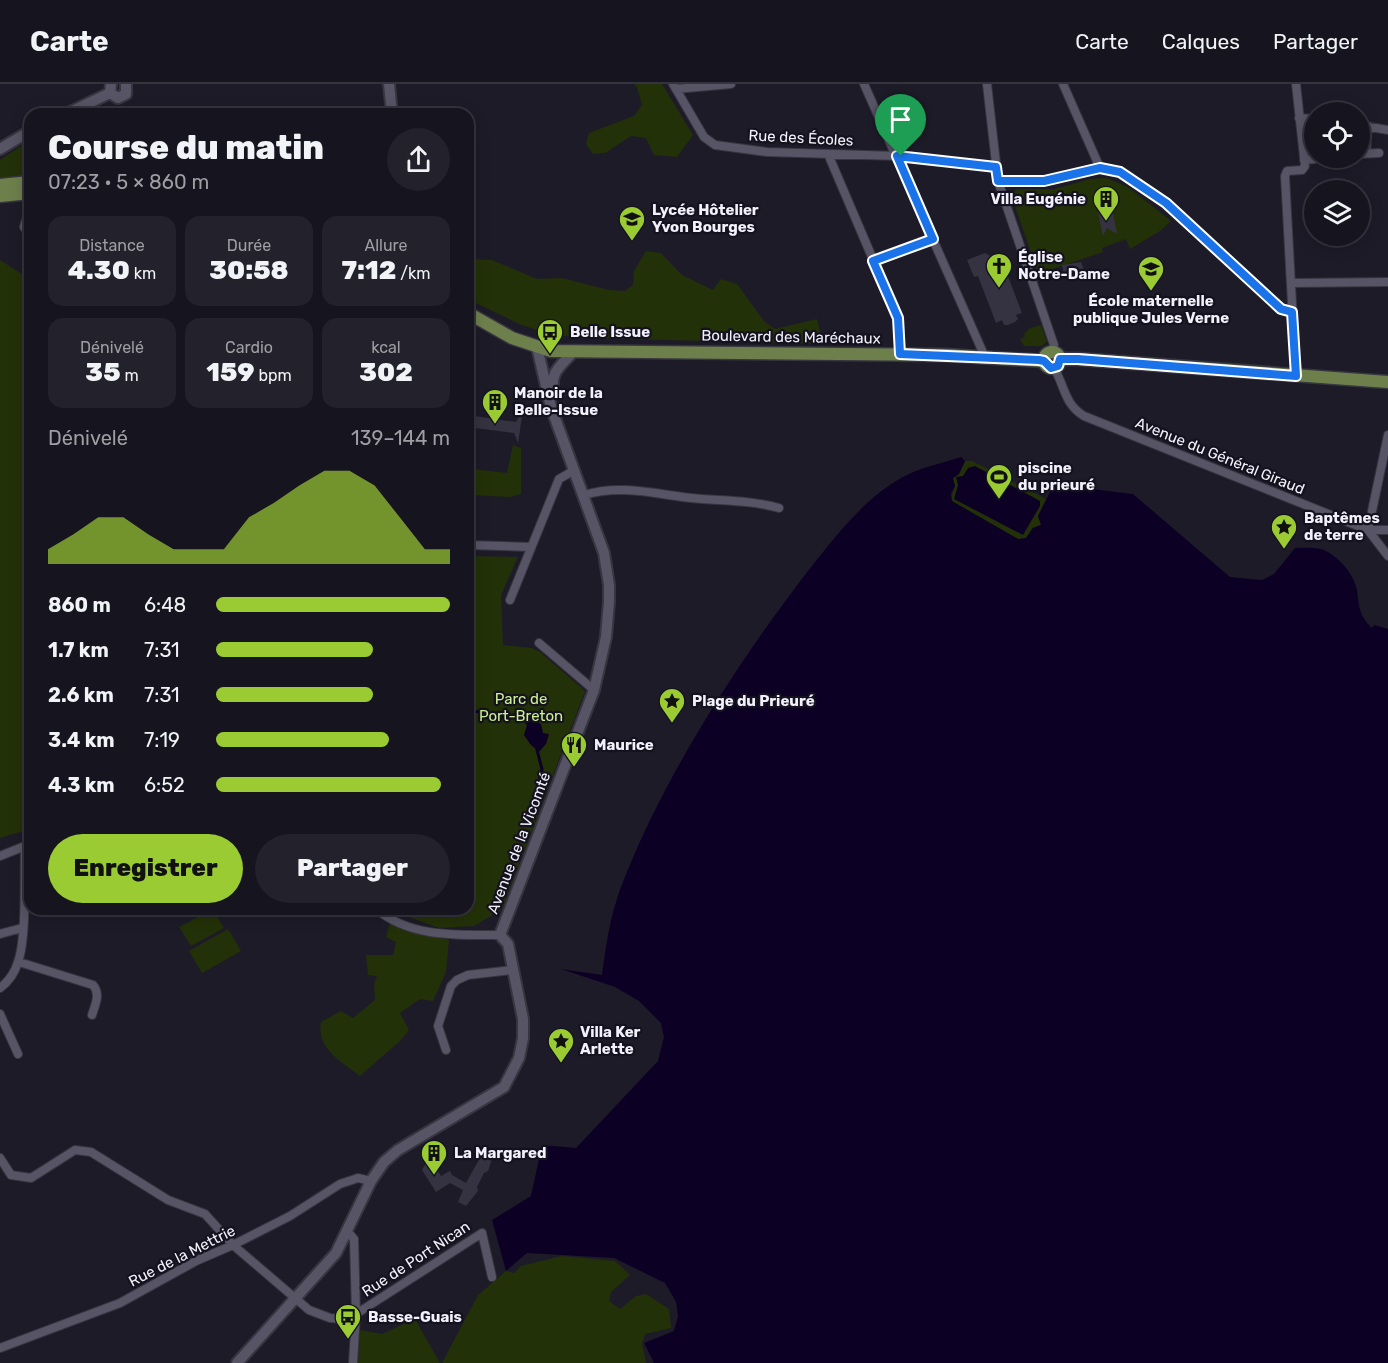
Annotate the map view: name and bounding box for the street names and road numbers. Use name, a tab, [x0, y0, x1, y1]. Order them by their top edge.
street label: Rue des Écoles	[748, 126, 854, 150]
street label: Boulevard des Maréchaux	[701, 326, 881, 348]
street label: Avenue du Général Giraud	[1133, 414, 1307, 498]
street label: Avenue de la Vicomté	[484, 770, 554, 916]
street label: Rue de Port Nican	[359, 1217, 473, 1301]
street label: Rue de la Mettrie	[126, 1221, 238, 1291]

